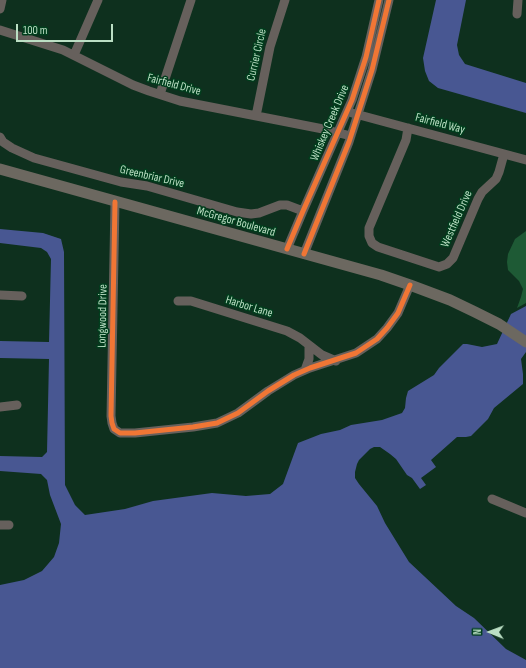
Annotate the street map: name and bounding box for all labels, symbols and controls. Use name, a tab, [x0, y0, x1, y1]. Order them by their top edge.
scale bar	[18, 16, 115, 42]
text: 100 m	[23, 23, 48, 38]
street label: Currier Circle	[244, 27, 270, 83]
street label: Fairfield Drive	[146, 71, 202, 99]
street label: Whiskey Creek Drive	[307, 83, 353, 163]
street label: Fairfield Way	[414, 110, 466, 138]
street label: Greenbriar Drive	[118, 163, 186, 191]
street label: Westfield Drive	[438, 188, 476, 250]
street label: McGregor Boulevard	[195, 204, 277, 240]
street label: Longwood Drive	[95, 284, 111, 348]
street label: Harbor Lane	[224, 293, 274, 321]
north arrow	[470, 612, 510, 652]
text: N	[471, 629, 484, 635]

